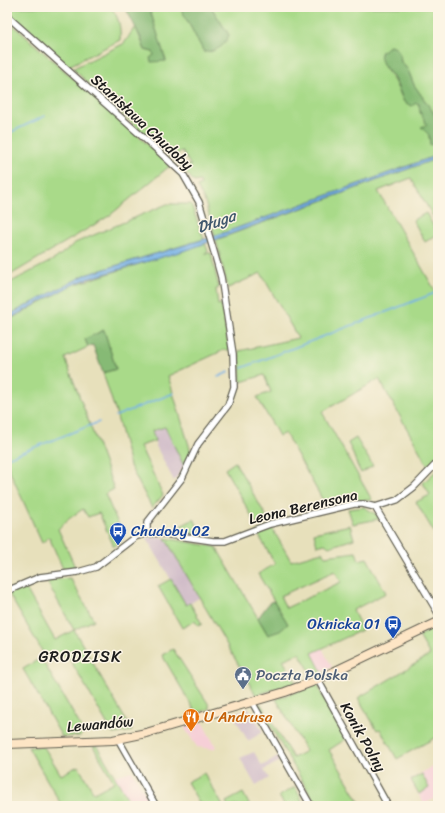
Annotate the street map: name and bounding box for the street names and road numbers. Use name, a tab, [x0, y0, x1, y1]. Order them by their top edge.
street label: Stanisława Chudoby	[85, 67, 200, 177]
street label: Leona Berensona	[246, 482, 360, 532]
street label: Konik Polny	[333, 697, 393, 777]
street label: Lewandów	[66, 708, 135, 740]

